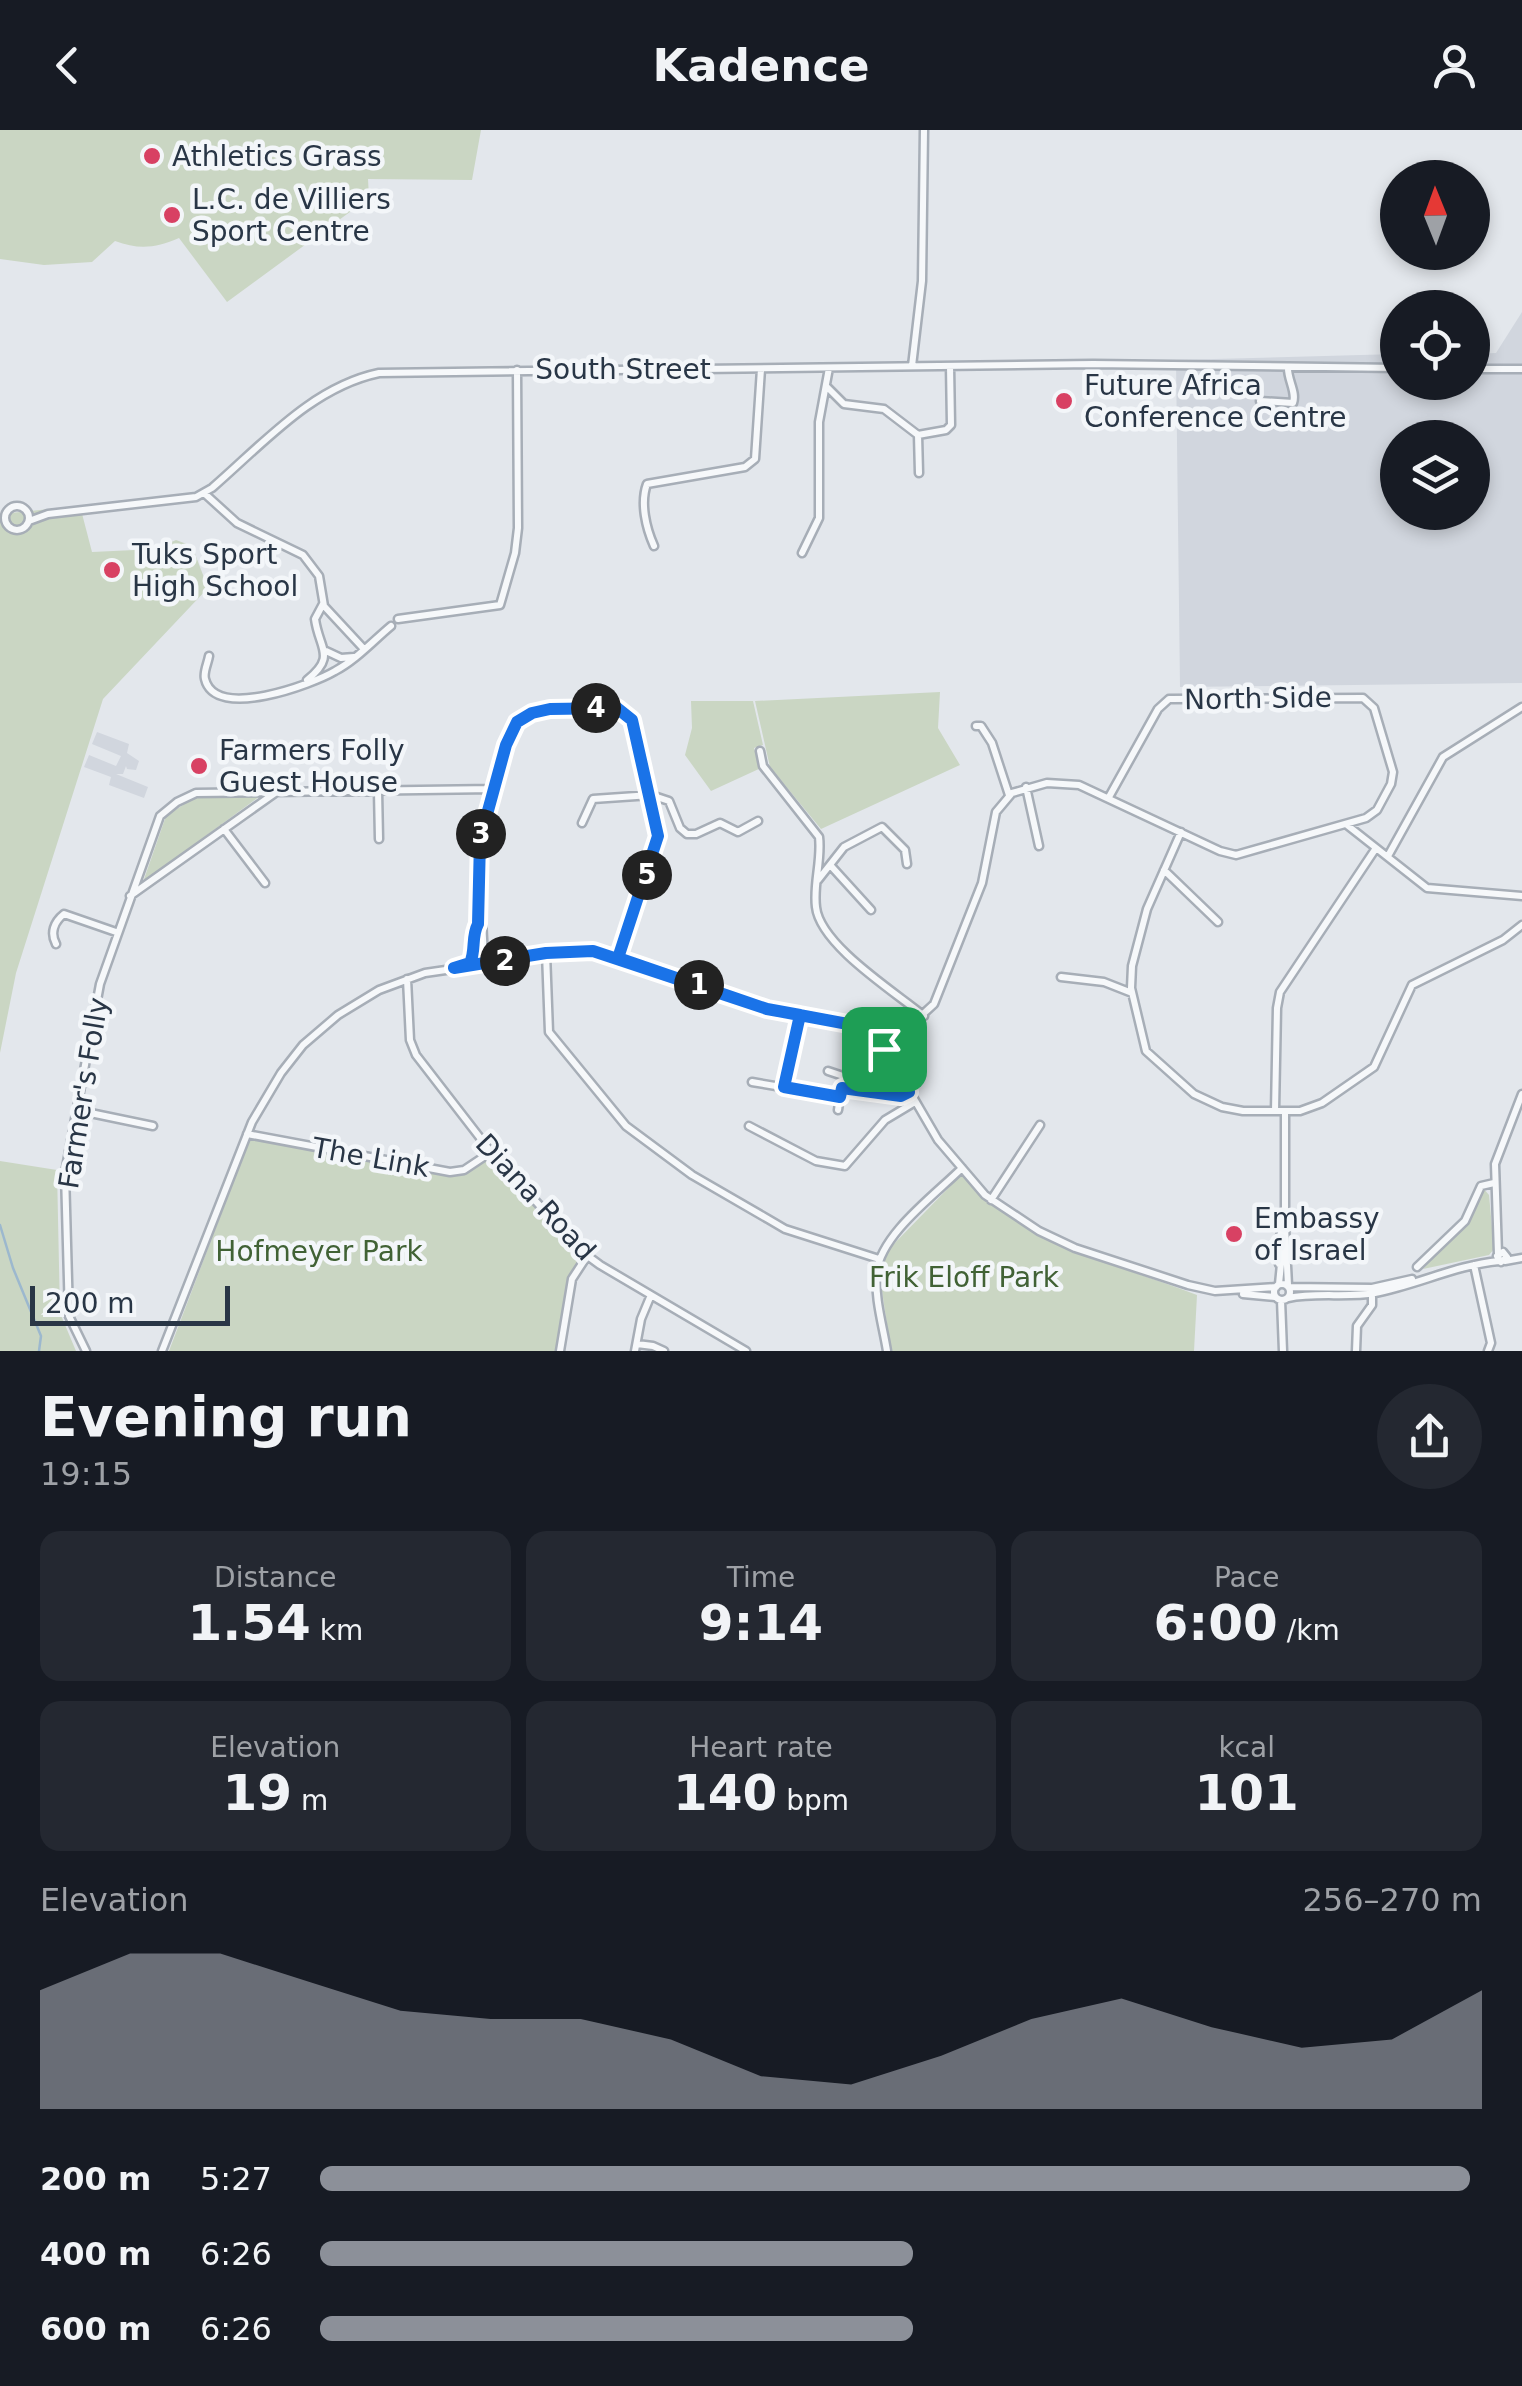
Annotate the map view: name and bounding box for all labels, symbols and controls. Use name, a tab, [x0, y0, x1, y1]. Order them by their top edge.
icon: back	[40, 38, 95, 93]
icon: person	[1427, 38, 1482, 93]
text: Kadence	[652, 39, 870, 92]
place label: Athletics Grass	[172, 140, 382, 173]
marker: Athletics Grass	[141, 145, 163, 167]
north arrow	[1380, 160, 1490, 270]
map controls	[1380, 160, 1490, 530]
place label: L.C. de Villiers Sport Centre	[192, 183, 391, 248]
marker: L.C. de Villiers Sport Centre	[161, 204, 183, 226]
button: locate	[1380, 290, 1490, 400]
street label: South Street	[535, 353, 711, 386]
place label: Future Africa Conference Centre	[1084, 369, 1347, 434]
marker: Future Africa Conference Centre	[1053, 390, 1075, 412]
button: layers	[1380, 420, 1490, 530]
place label: Tuks Sport High School	[131, 538, 298, 603]
marker: Tuks Sport High School	[101, 559, 123, 581]
street label: North Side	[1184, 681, 1332, 716]
pin: 4	[571, 683, 621, 733]
text: 4	[586, 691, 606, 724]
place label: Farmers Folly Guest House	[219, 734, 405, 799]
marker: Farmers Folly Guest House	[188, 755, 210, 777]
pin: 3	[456, 809, 506, 859]
text: 3	[471, 817, 491, 850]
pin: 5	[622, 850, 672, 900]
text: 5	[637, 858, 657, 891]
pin: 2	[480, 936, 530, 986]
text: 2	[495, 944, 515, 977]
pin: 1	[674, 960, 724, 1010]
text: 1	[689, 968, 709, 1001]
street label: Farmer's Folly	[52, 995, 115, 1191]
pin	[842, 1007, 927, 1092]
icon: arrive	[857, 1022, 912, 1077]
street label: Diana Road	[469, 1127, 602, 1267]
street label: The Link	[309, 1131, 433, 1184]
place label: Embassy of Israel	[1254, 1202, 1380, 1267]
marker: Embassy of Israel	[1223, 1223, 1245, 1245]
park label: Hofmeyer Park	[215, 1235, 423, 1268]
park label: Frik Eloff Park	[869, 1261, 1060, 1294]
scale bar	[30, 1281, 230, 1326]
text: 200 m	[45, 1287, 135, 1320]
button: share	[1377, 1384, 1482, 1489]
text: Evening run	[40, 1385, 412, 1449]
text: 19:15	[40, 1455, 132, 1493]
text: Distance	[214, 1561, 337, 1594]
text: Time	[727, 1561, 795, 1594]
text: Pace	[1214, 1561, 1279, 1594]
text: 1.54	[187, 1594, 311, 1652]
text: 9:14	[699, 1594, 823, 1652]
text: 6:00	[1154, 1594, 1278, 1652]
text: km	[311, 1614, 363, 1647]
text: /km	[1278, 1614, 1340, 1647]
text: Elevation	[210, 1731, 340, 1764]
text: Heart rate	[689, 1731, 833, 1764]
text: kcal	[1218, 1731, 1275, 1764]
text: 19	[222, 1764, 292, 1822]
text: 140	[673, 1764, 777, 1822]
text: 101	[1194, 1764, 1299, 1822]
text: m	[292, 1784, 328, 1817]
text: bpm	[777, 1784, 849, 1817]
text: Elevation	[40, 1881, 189, 1919]
text: 256–270 m	[1303, 1881, 1482, 1919]
text: 200 m	[40, 2160, 151, 2198]
text: 5:27	[200, 2160, 272, 2198]
text: 400 m	[40, 2235, 151, 2273]
text: 6:26	[200, 2235, 272, 2273]
text: 600 m	[40, 2310, 151, 2348]
text: 6:26	[200, 2310, 272, 2348]

